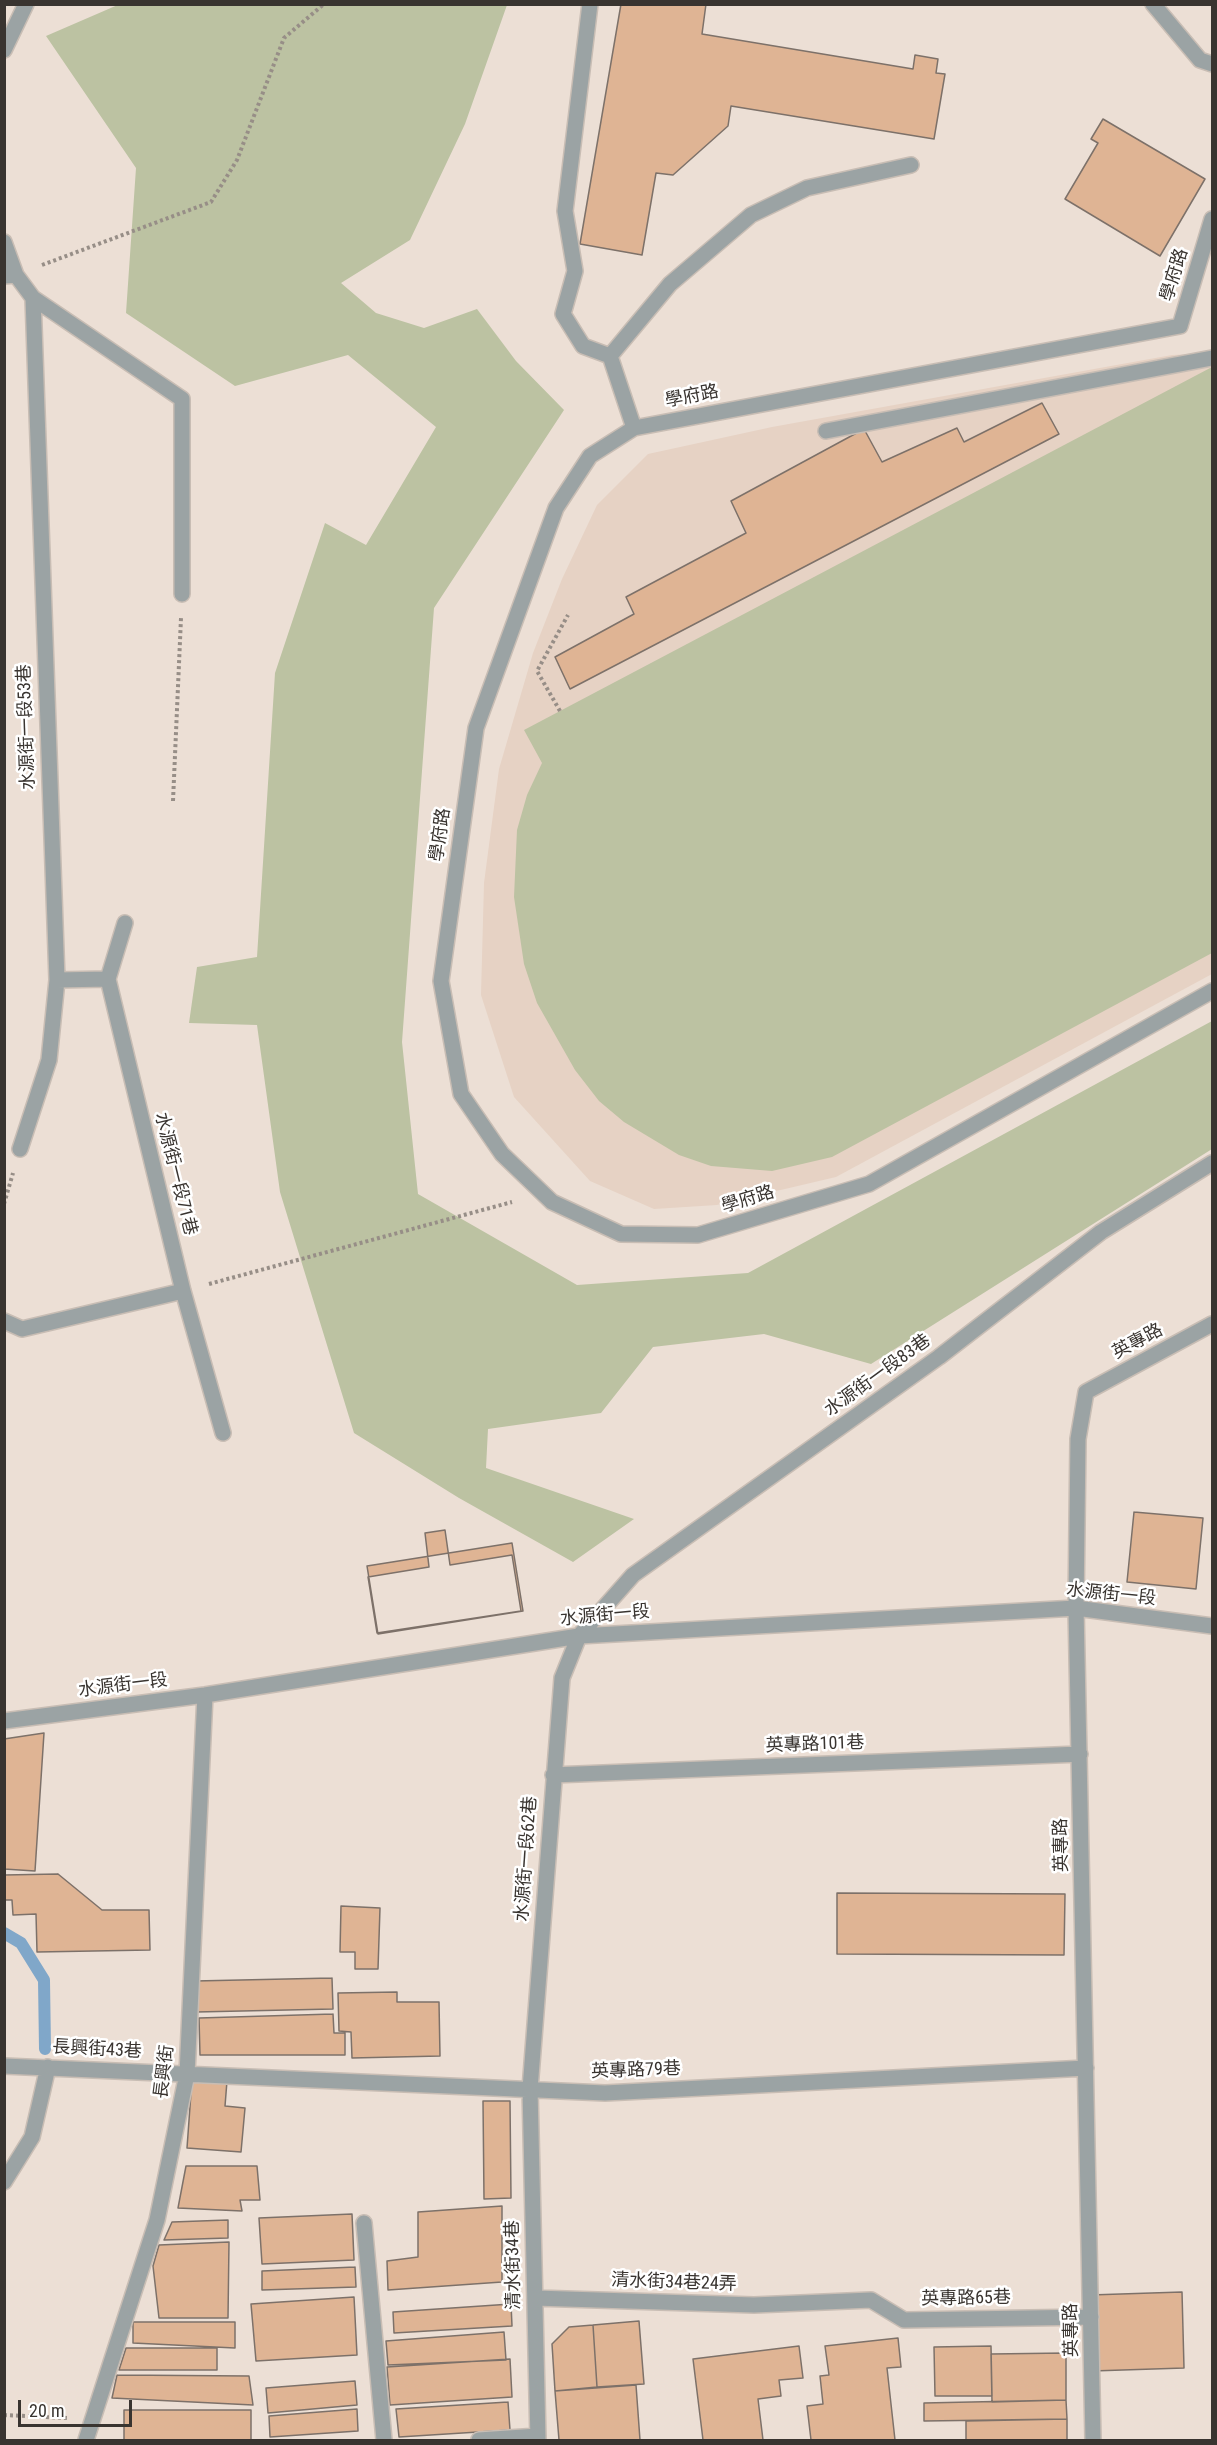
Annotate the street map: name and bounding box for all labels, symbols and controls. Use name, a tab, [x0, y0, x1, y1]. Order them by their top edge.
street label: 學府路	[1157, 246, 1193, 304]
street label: 學府路	[663, 381, 721, 413]
street label: 水源街一段53巷	[14, 664, 40, 790]
street label: 學府路	[427, 807, 455, 863]
street label: 水源街一段71巷	[149, 1110, 201, 1238]
street label: 學府路	[719, 1182, 777, 1218]
street label: 英專路	[1109, 1320, 1167, 1364]
street label: 水源街一段83巷	[821, 1330, 935, 1422]
street label: 水源街一段	[1065, 1580, 1157, 1610]
street label: 水源街一段	[559, 1601, 651, 1631]
street label: 水源街一段	[77, 1670, 169, 1702]
street label: 英專路101巷	[765, 1732, 865, 1758]
street label: 水源街一段62巷	[512, 1796, 542, 1922]
street label: 英專路	[1051, 1818, 1073, 1872]
street label: 長興街43巷	[52, 2037, 142, 2063]
street label: 長興街	[151, 2044, 179, 2100]
street label: 英專路79巷	[591, 2059, 681, 2083]
street label: 清水街34巷	[502, 2220, 526, 2310]
street label: 清水街34巷24弄	[611, 2270, 737, 2296]
street label: 英專路65巷	[921, 2287, 1011, 2311]
street label: 英專路	[1061, 2303, 1083, 2357]
scale bar	[21, 2388, 135, 2426]
text: 20 m	[29, 2400, 64, 2421]

